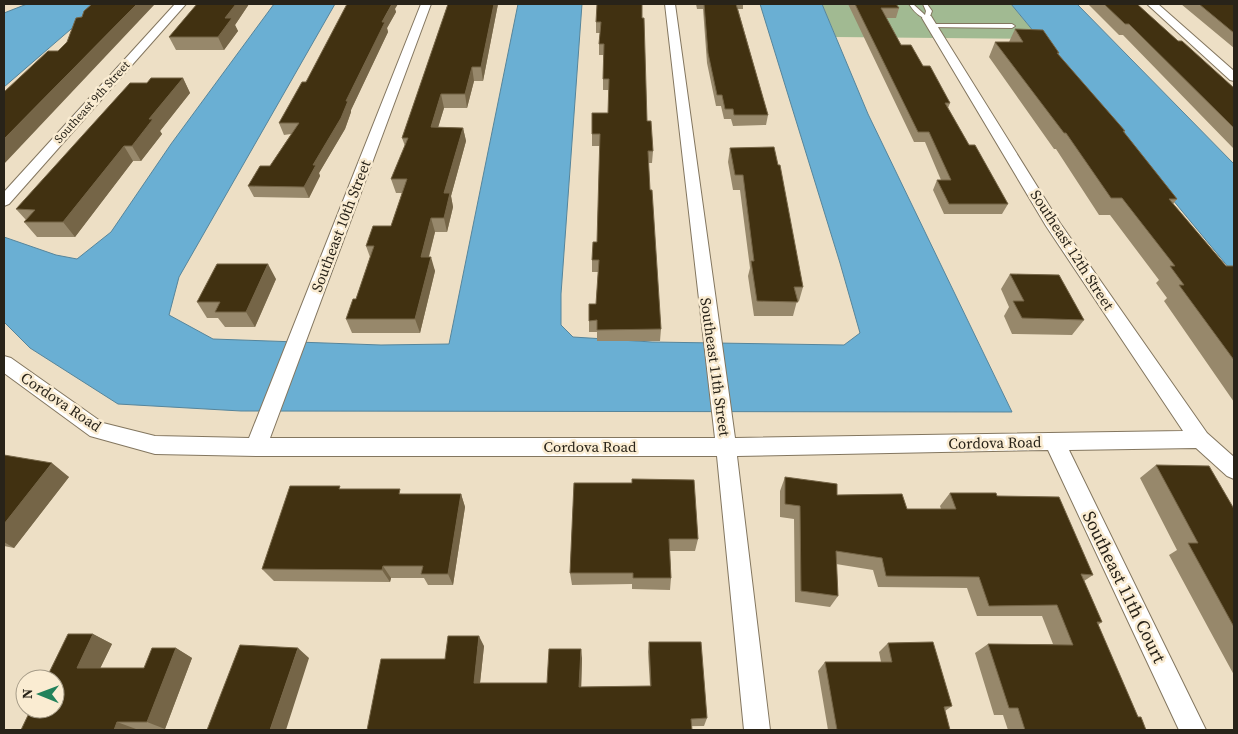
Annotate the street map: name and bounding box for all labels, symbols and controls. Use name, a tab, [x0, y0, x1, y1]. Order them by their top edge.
street label: Southeast 9th Street	[51, 57, 133, 147]
street label: Southeast 10th Street	[306, 157, 375, 295]
street label: Southeast 12th Street	[1026, 185, 1119, 314]
street label: Southeast 11th Street	[695, 296, 736, 438]
street label: Cordova Road	[17, 367, 106, 437]
street label: Cordova Road	[948, 431, 1042, 454]
street label: Cordova Road	[543, 436, 637, 457]
street label: Southeast 11th Court	[1077, 507, 1172, 667]
north arrow	[15, 669, 65, 719]
text: N	[17, 688, 37, 699]

